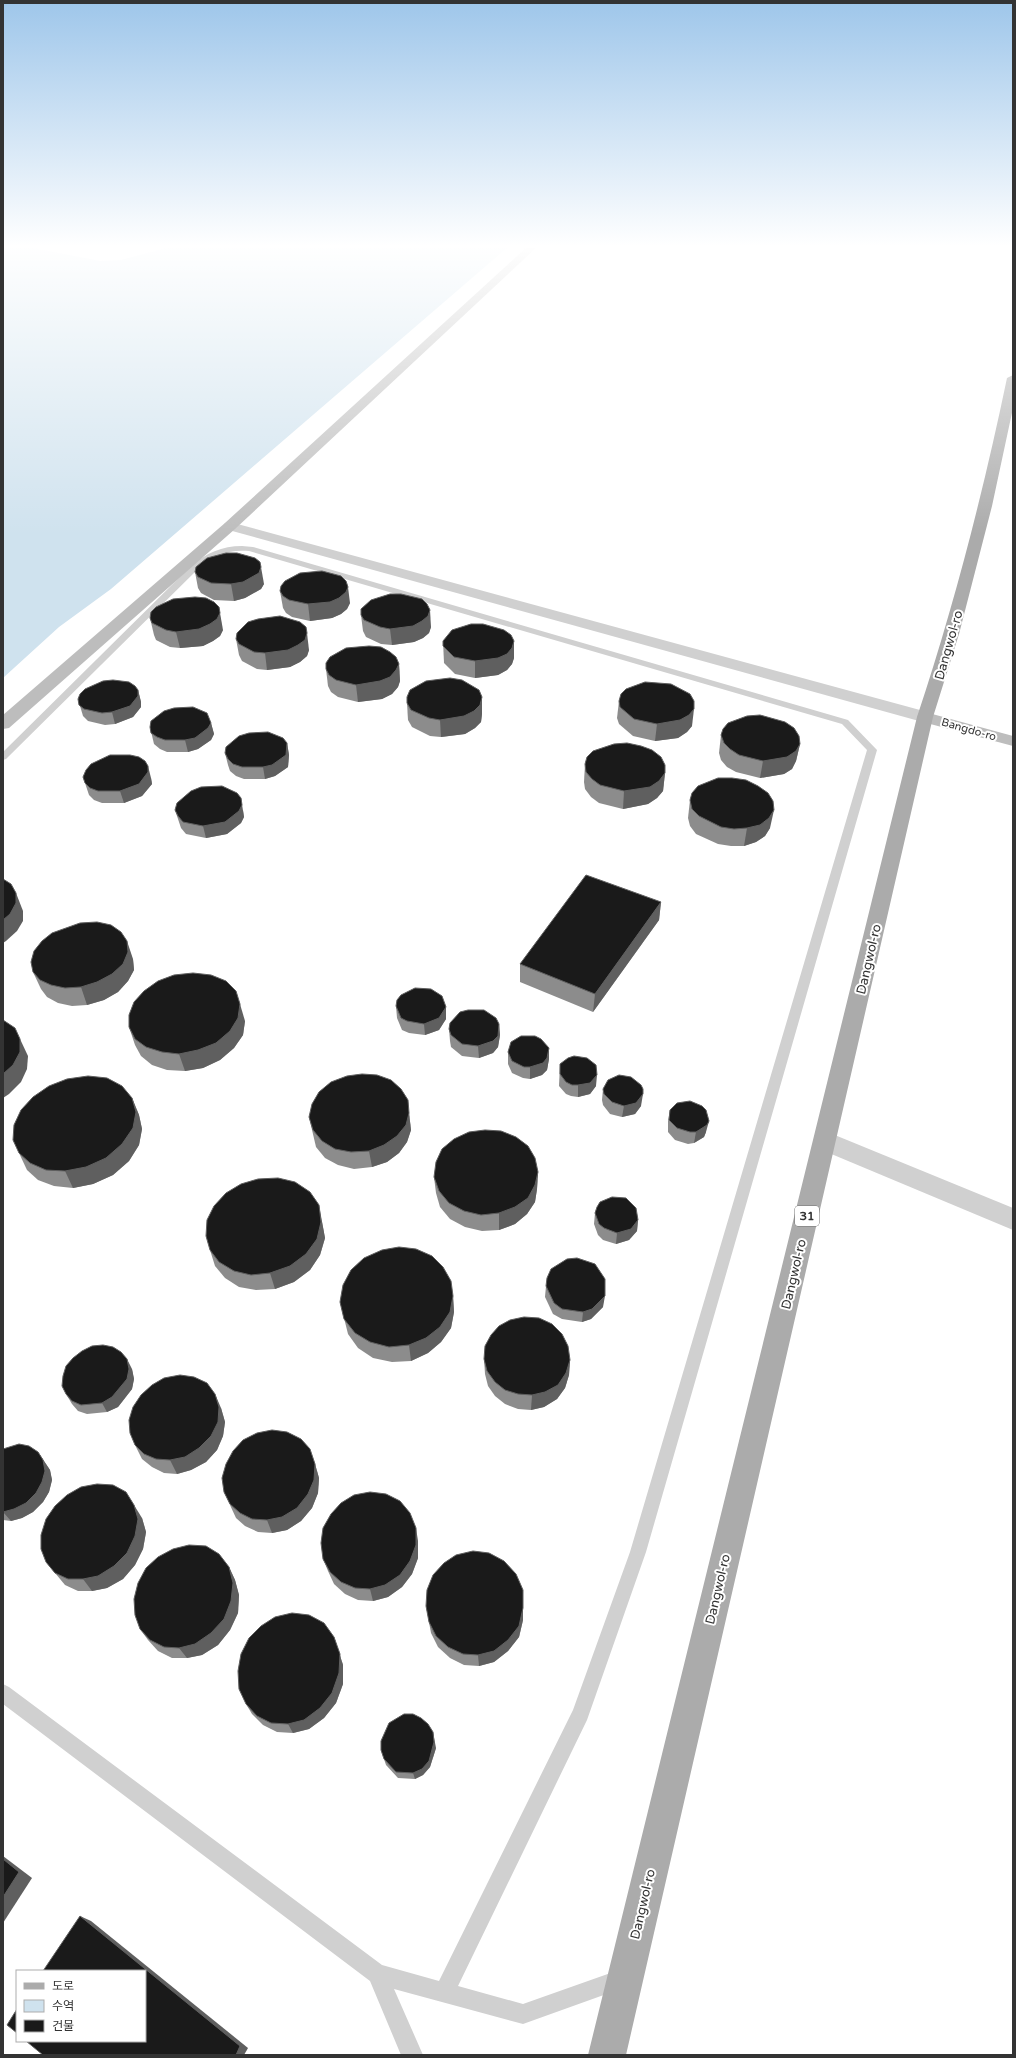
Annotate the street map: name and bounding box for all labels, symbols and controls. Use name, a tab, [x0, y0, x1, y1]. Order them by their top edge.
street label: Dangwol-ro	[931, 609, 967, 682]
street label: Bangdo-ro	[940, 715, 998, 744]
street label: Dangwol-ro	[853, 922, 885, 996]
road number: 31	[795, 1206, 819, 1226]
street label: Dangwol-ro	[778, 1237, 810, 1311]
street label: Dangwol-ro	[702, 1552, 734, 1626]
street label: Dangwol-ro	[627, 1867, 659, 1941]
legend	[16, 1970, 146, 2042]
text: 도로	[52, 1979, 74, 1993]
text: 수역	[52, 1999, 74, 2013]
text: 건물	[52, 2019, 74, 2033]

